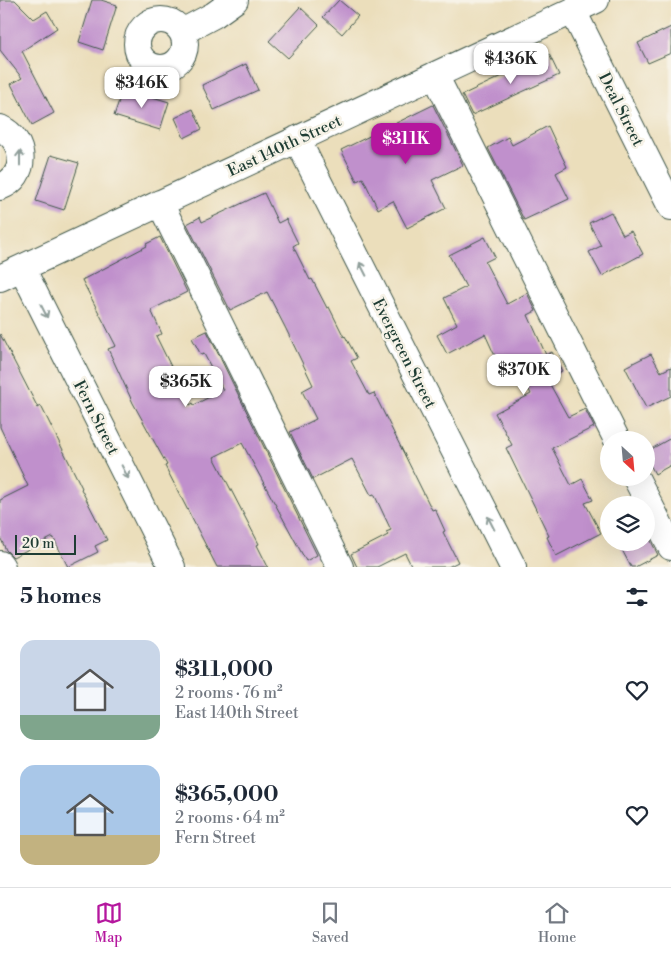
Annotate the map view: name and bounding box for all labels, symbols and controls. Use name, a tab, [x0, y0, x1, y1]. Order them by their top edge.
pin: $436K	[476, 42, 546, 85]
text: $436K	[485, 49, 537, 69]
pin: $346K	[107, 66, 177, 109]
street label: Deal Street	[594, 69, 648, 150]
text: $346K	[115, 73, 169, 93]
street label: East 140th Street	[224, 111, 345, 181]
pin: $311K	[371, 122, 441, 165]
text: $311K	[382, 129, 430, 149]
one-way arrow	[15, 150, 25, 166]
one-way arrow	[358, 262, 367, 277]
street label: Evergreen Street	[368, 295, 441, 412]
one-way arrow	[40, 303, 49, 318]
pin: $370K	[489, 354, 559, 396]
text: $370K	[498, 360, 550, 380]
pin: $365K	[151, 366, 221, 408]
text: $365K	[160, 372, 212, 392]
street label: Fern Street	[69, 377, 124, 458]
north arrow	[600, 431, 655, 486]
map controls	[600, 431, 655, 551]
one-way arrow	[120, 464, 130, 479]
button: layers	[600, 496, 655, 551]
one-way arrow	[486, 516, 496, 531]
scale bar	[15, 532, 76, 555]
text: 20 m	[22, 535, 54, 553]
icon: filters	[623, 583, 651, 611]
text: 5 homes	[20, 584, 101, 610]
text: $311,000	[175, 657, 273, 683]
icon: home	[60, 660, 120, 720]
icon: heart	[623, 676, 651, 704]
text: 2 rooms · 76 m²	[175, 683, 283, 703]
text: East 140th Street	[175, 703, 299, 723]
text: $365,000	[175, 782, 279, 808]
icon: home	[60, 785, 120, 845]
icon: heart	[623, 801, 651, 829]
text: 2 rooms · 64 m²	[175, 808, 285, 828]
text: Fern Street	[175, 828, 256, 848]
tab: Map	[95, 899, 123, 947]
tab: Saved	[312, 899, 349, 947]
tab: Home	[538, 899, 576, 947]

